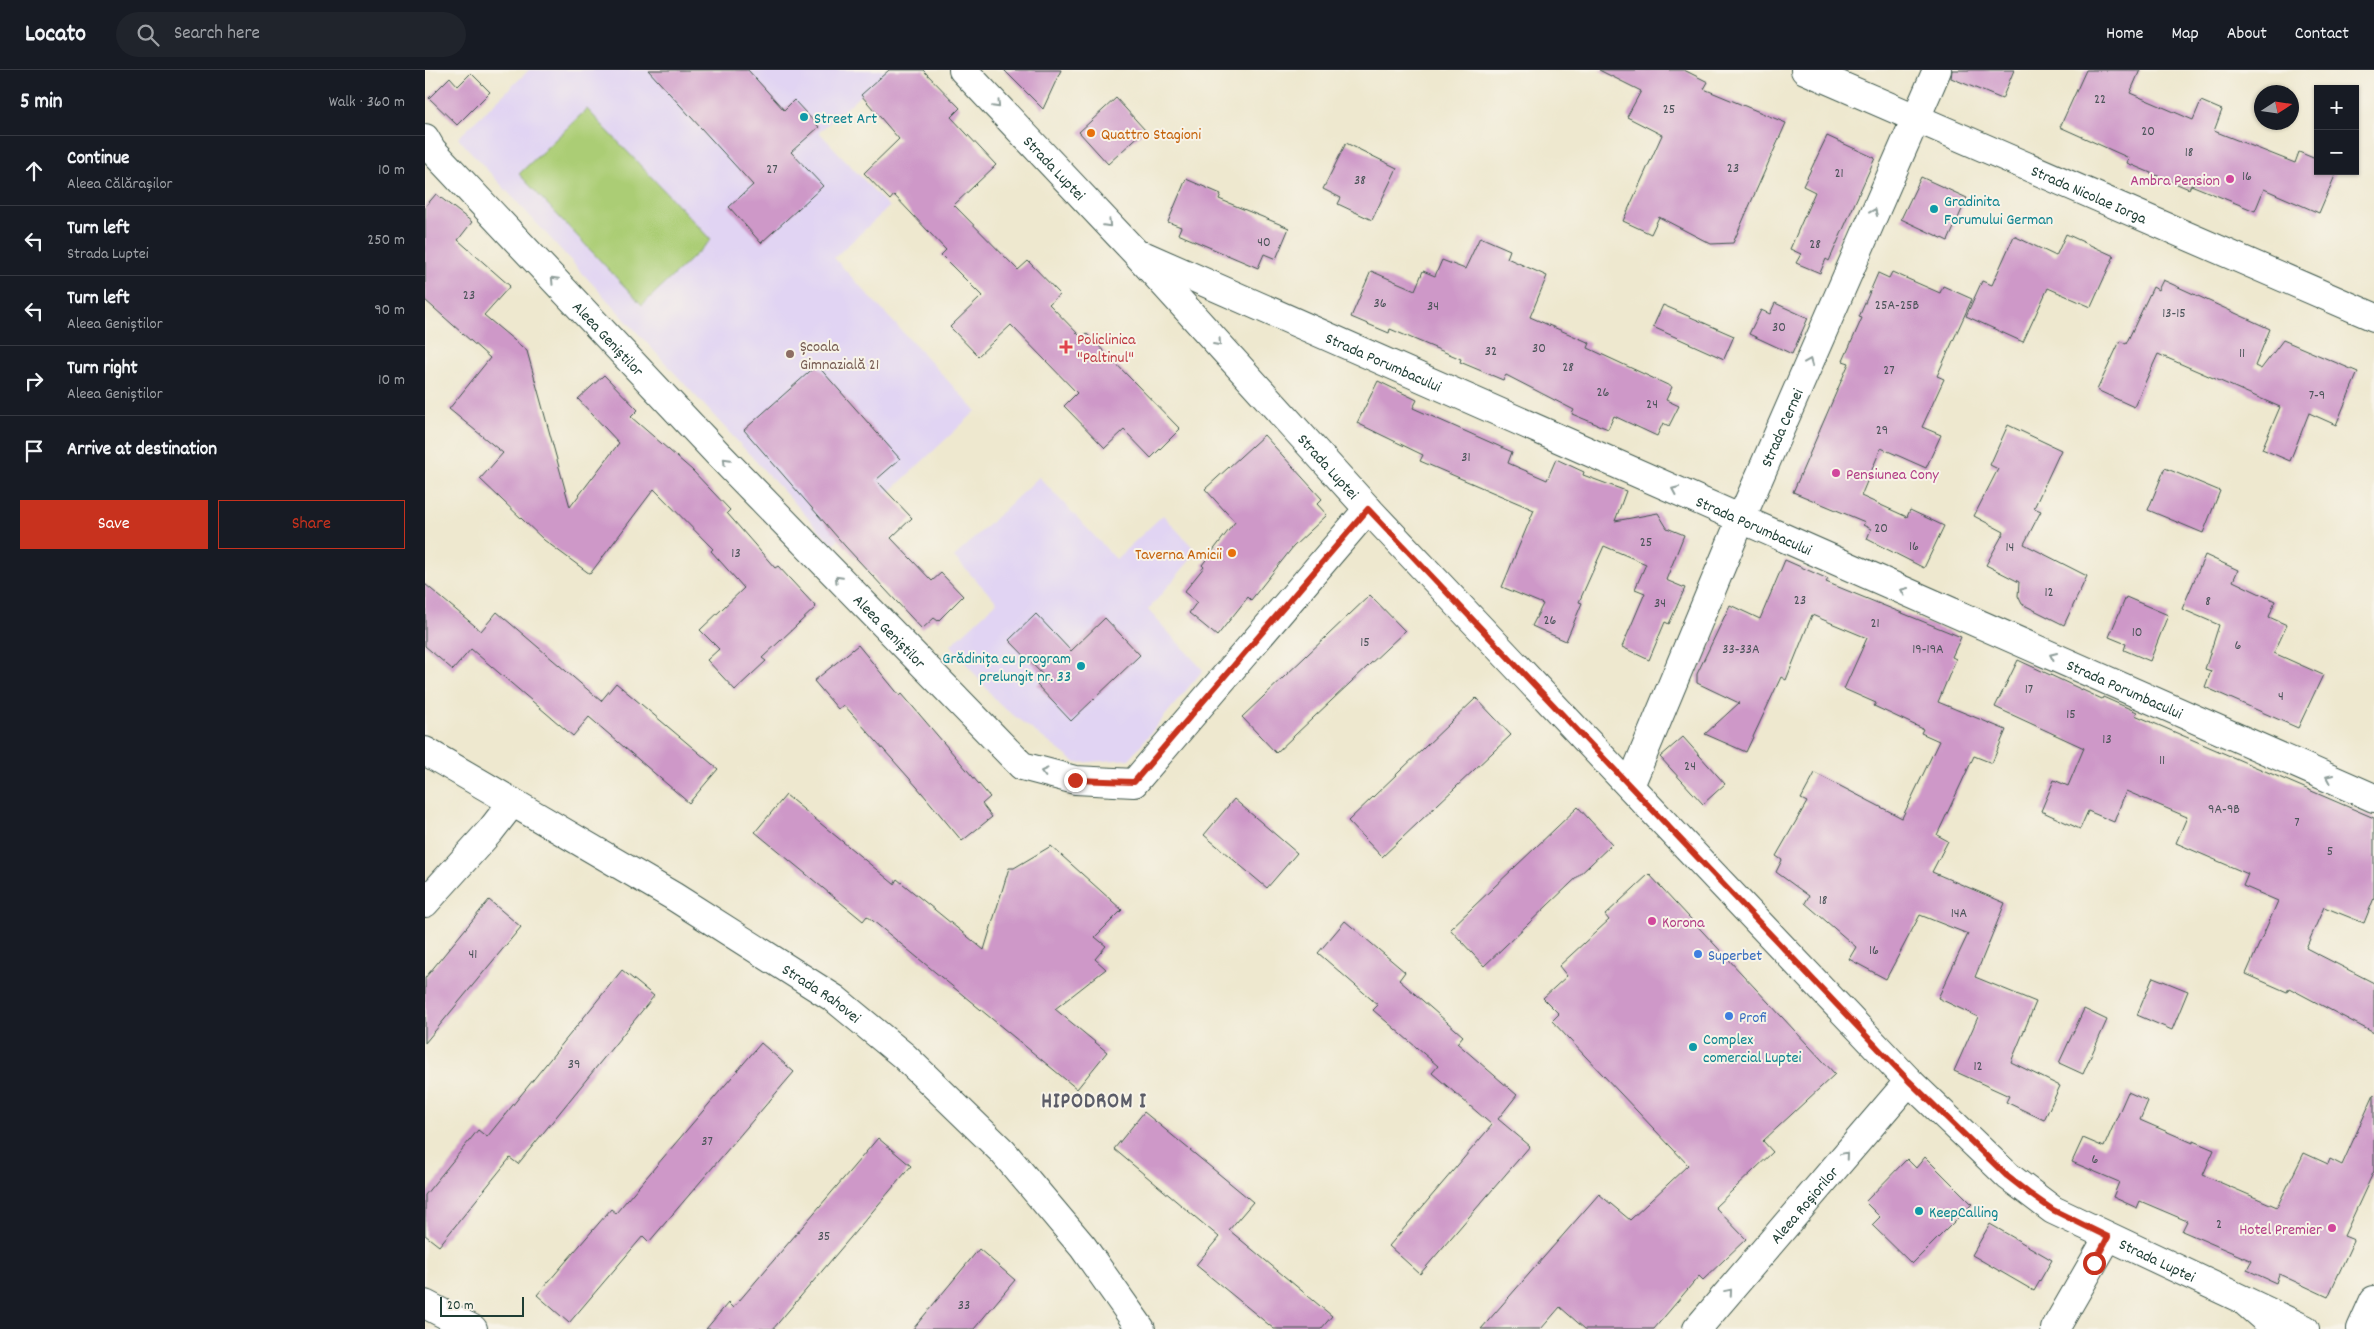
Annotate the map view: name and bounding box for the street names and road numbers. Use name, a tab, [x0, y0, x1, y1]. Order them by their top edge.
street label: Strada Luptei	[1017, 131, 1090, 207]
street label: Strada Nicolae Iorga	[2027, 160, 2150, 231]
street label: Aleea Geniștilor	[566, 297, 648, 382]
street label: Strada Porumbacului	[1321, 328, 1445, 399]
street label: Strada Cernei	[1756, 386, 1810, 471]
street label: Strada Luptei	[1291, 429, 1363, 506]
street label: Strada Porumbacului	[1692, 491, 1815, 563]
street label: Aleea Geniștilor	[847, 590, 930, 675]
street label: Strada Porumbacului	[2062, 655, 2186, 726]
street label: Strada Rahovei	[777, 959, 865, 1030]
street label: Aleea Roșiorilor	[1766, 1162, 1845, 1250]
street label: Strada Luptei	[2115, 1234, 2199, 1290]

